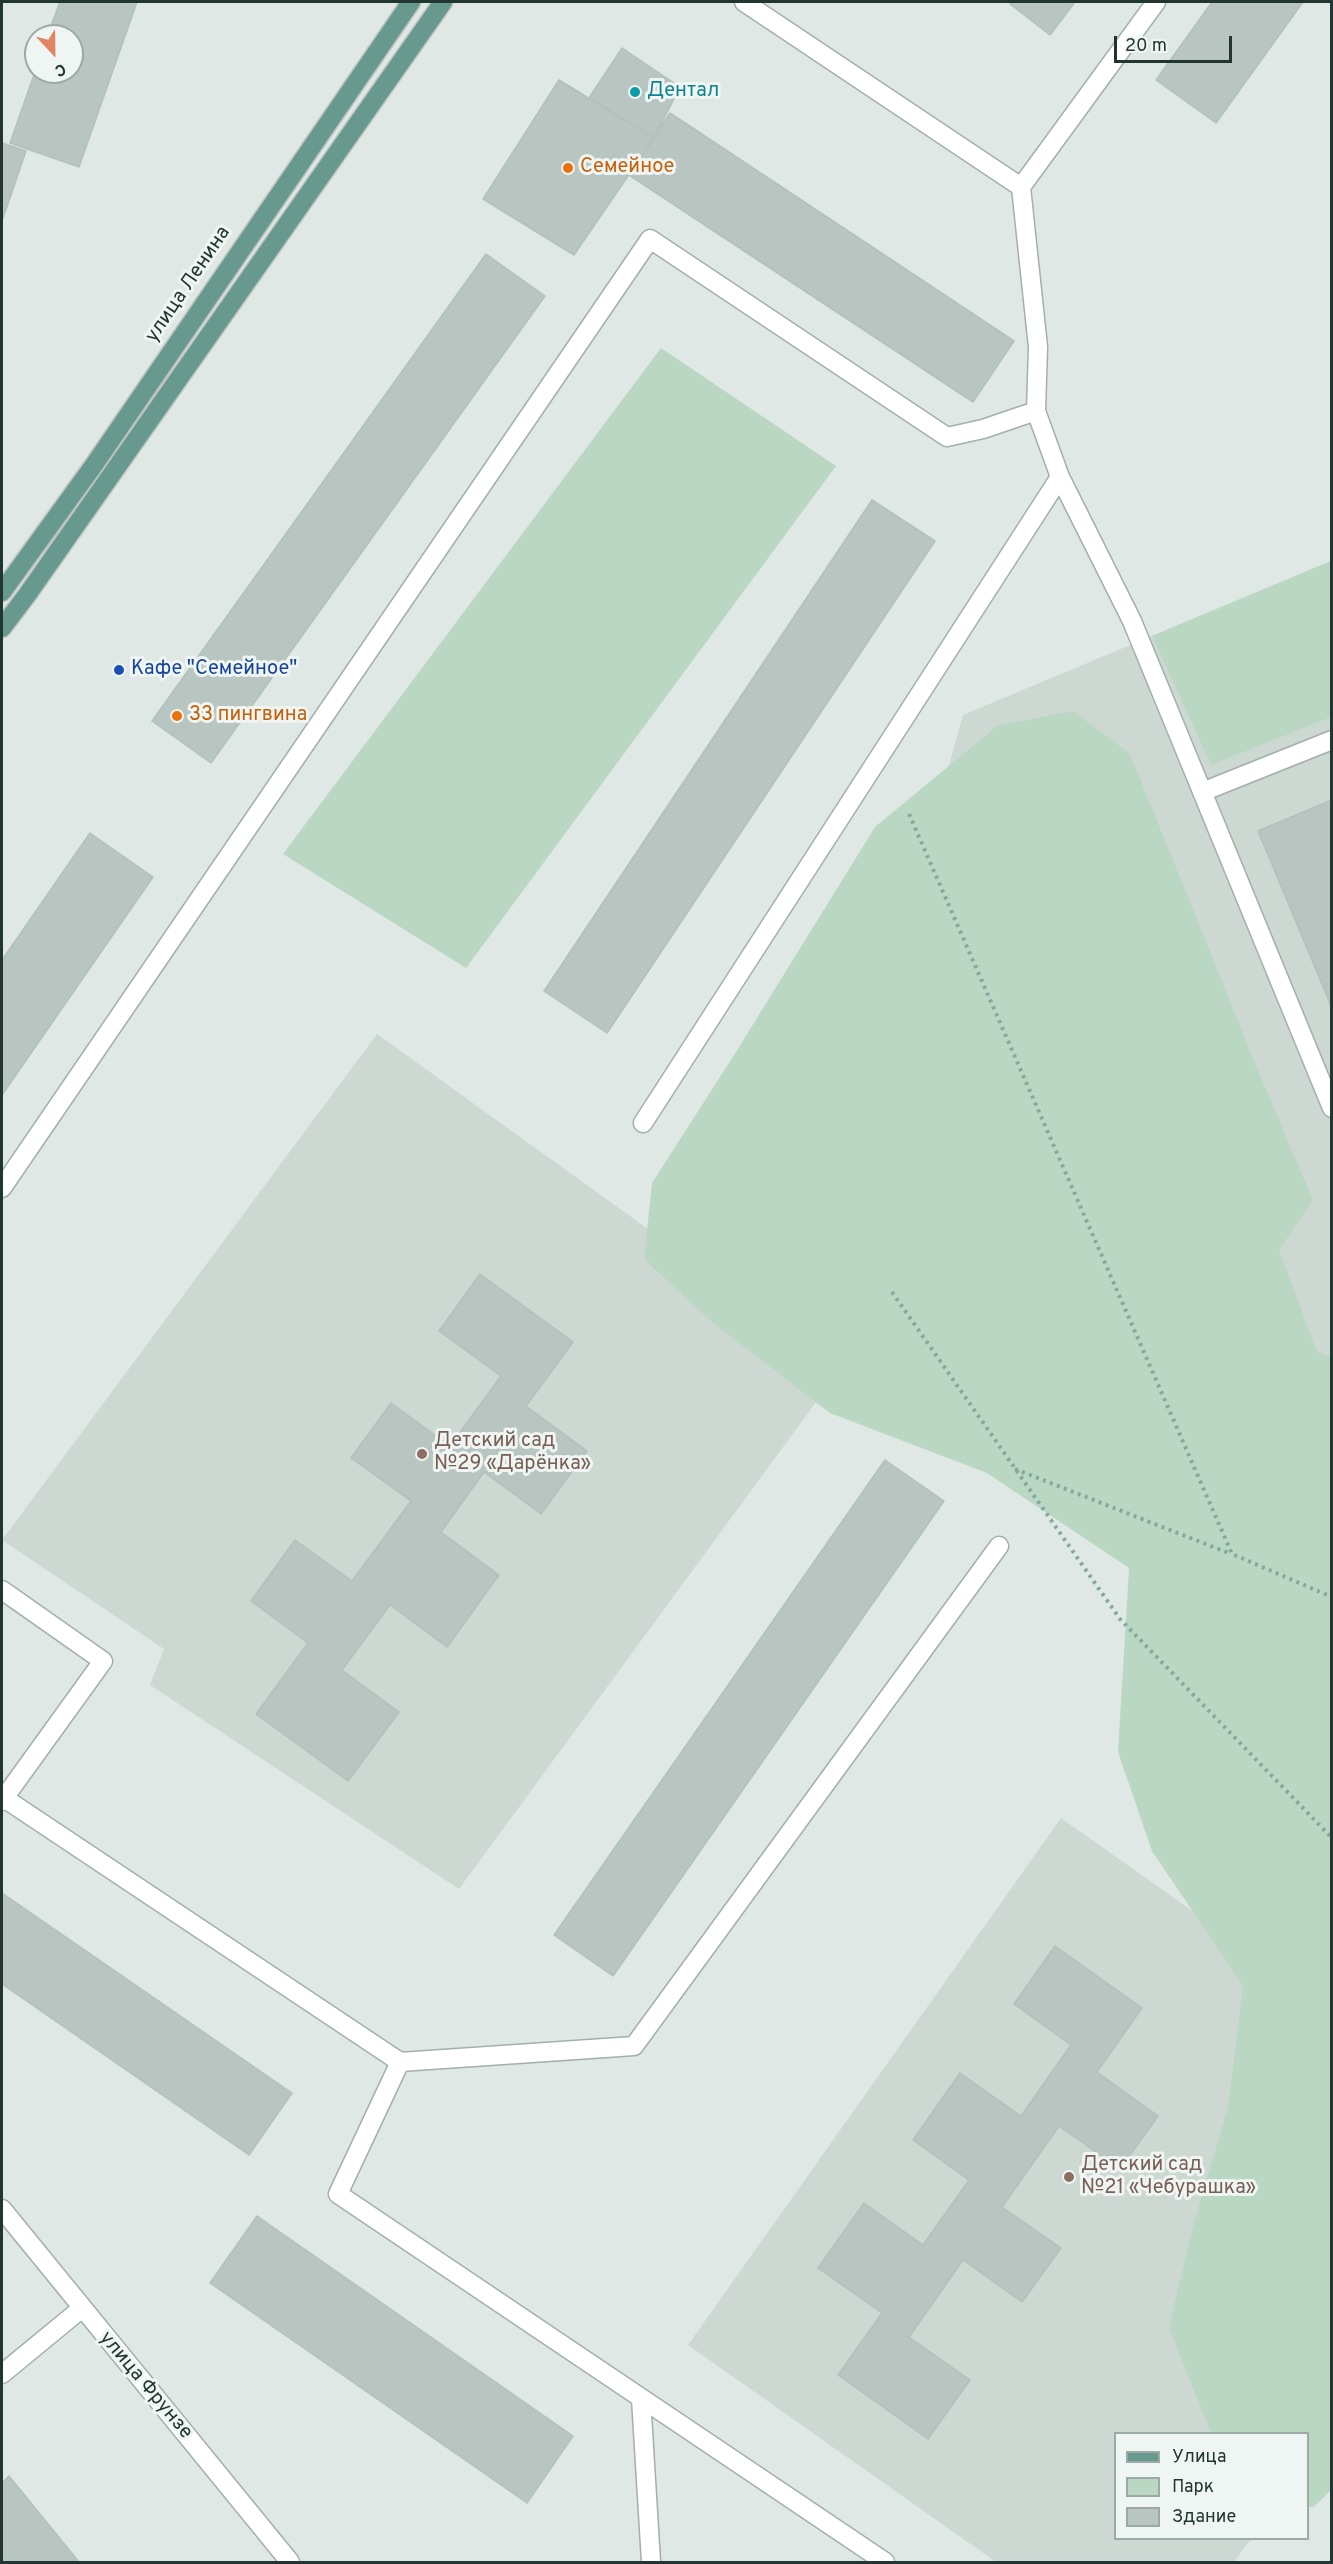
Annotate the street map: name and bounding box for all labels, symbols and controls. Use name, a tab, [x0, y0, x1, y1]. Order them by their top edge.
north arrow	[24, 24, 84, 84]
scale bar	[1117, 24, 1236, 62]
text: 20 m	[1125, 35, 1167, 58]
text: С	[52, 58, 68, 80]
place label: Дентал	[647, 80, 719, 104]
marker: Дентал	[628, 85, 642, 99]
place label: Семейное	[580, 156, 674, 180]
marker: Семейное	[561, 161, 575, 175]
street label: улица Ленина	[141, 222, 237, 348]
place label: Кафе "Семейное"	[131, 658, 297, 682]
marker: Кафе "Семейное"	[112, 663, 126, 677]
place label: 33 пингвина	[189, 704, 307, 728]
marker: 33 пингвина	[170, 709, 184, 723]
place label: Детский сад №29 «Дарёнка»	[434, 1430, 591, 1477]
marker: Детский сад №29 «Дарёнка»	[415, 1447, 429, 1461]
place label: Детский сад №21 «Чебурашка»	[1081, 2154, 1256, 2201]
marker: Детский сад №21 «Чебурашка»	[1062, 2170, 1076, 2184]
street label: улица Фрунзе	[93, 2327, 197, 2445]
legend	[1114, 2432, 1309, 2540]
text: Улица	[1172, 2446, 1226, 2469]
text: Парк	[1172, 2476, 1214, 2499]
text: Здание	[1172, 2506, 1236, 2529]

